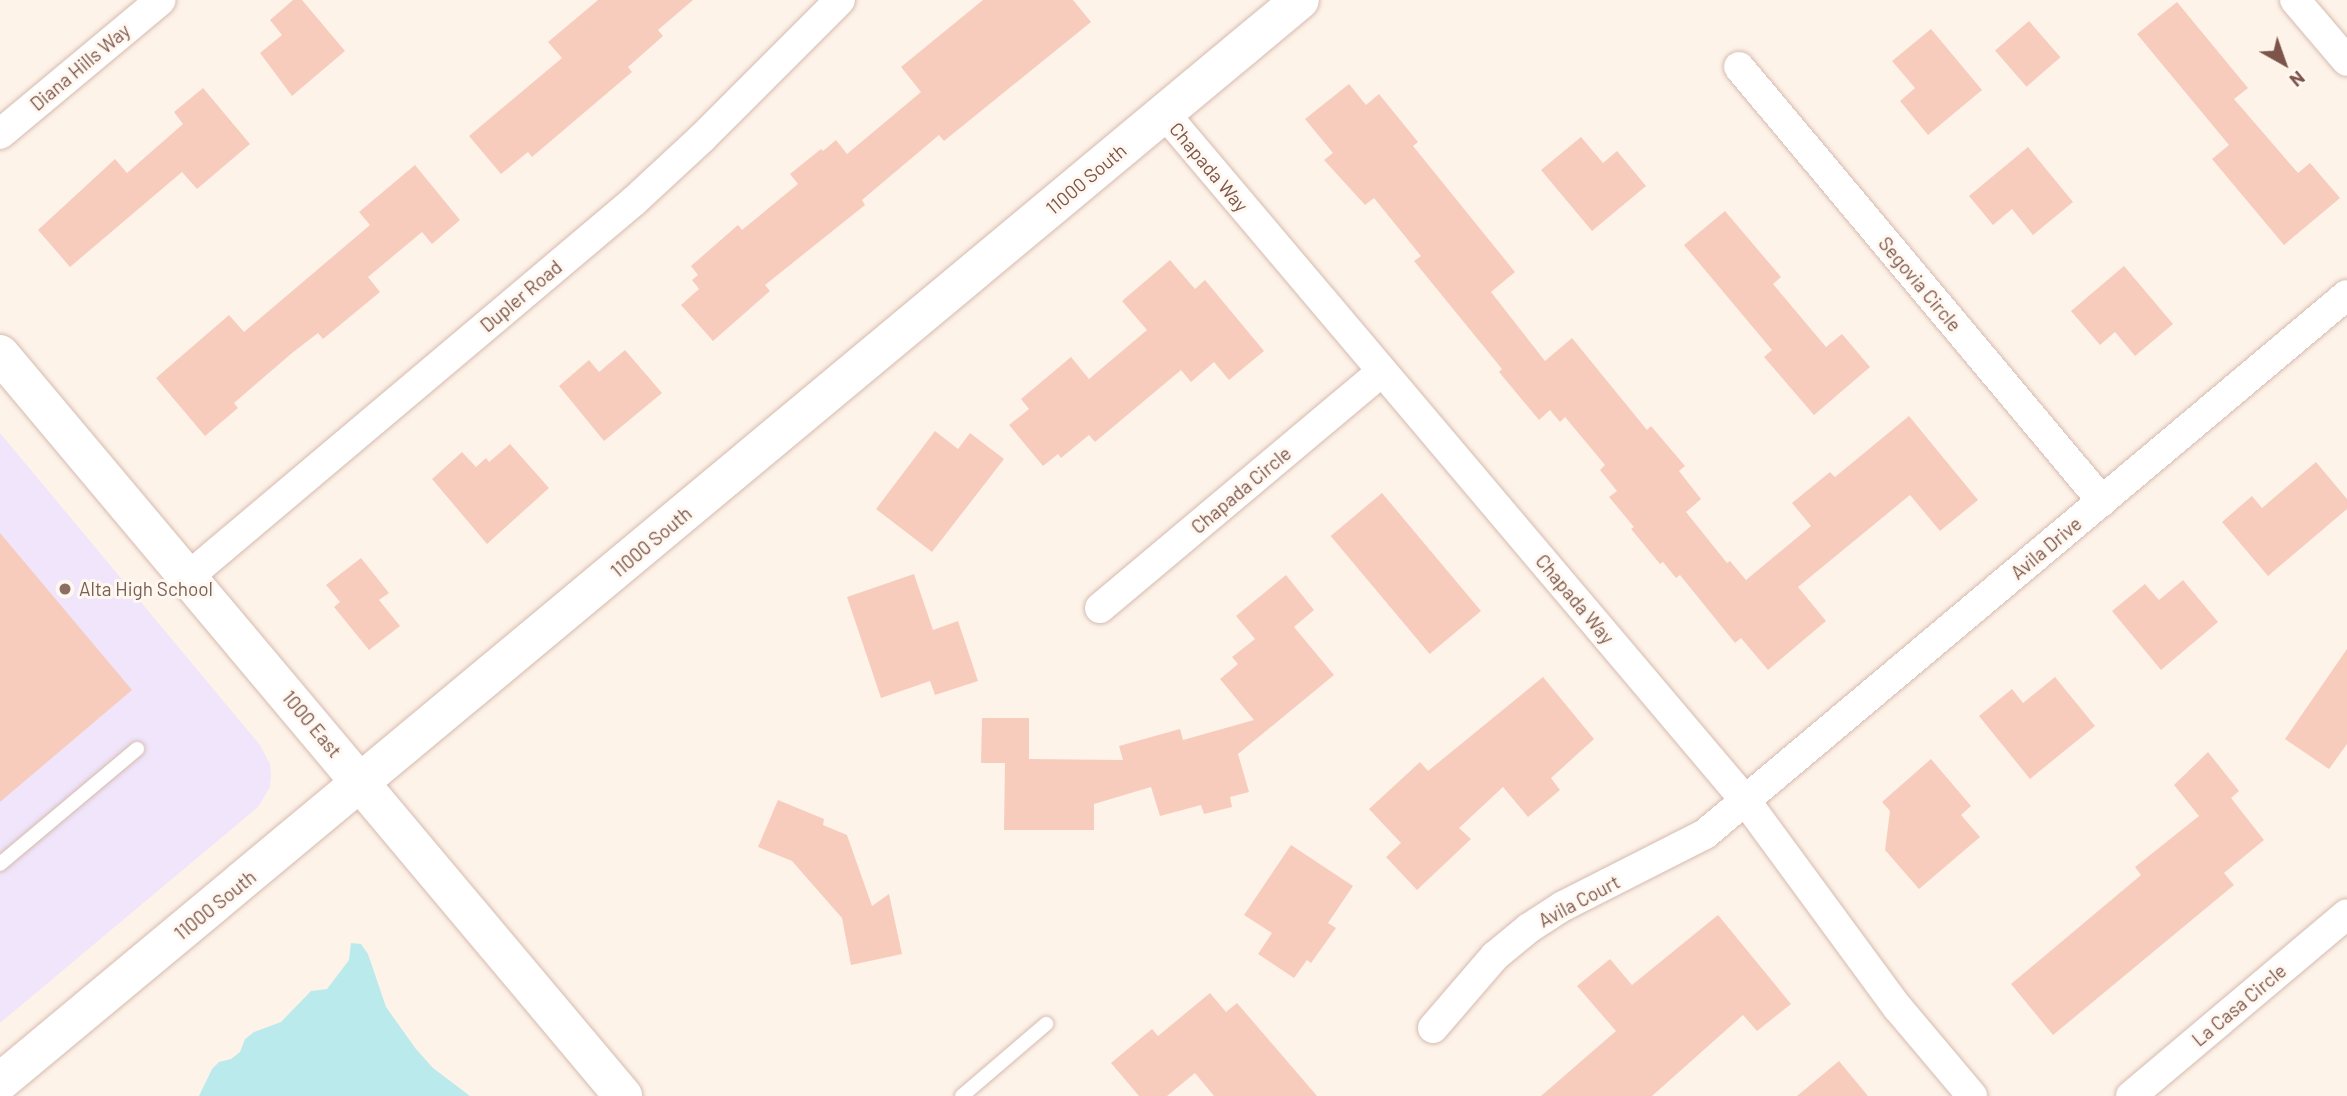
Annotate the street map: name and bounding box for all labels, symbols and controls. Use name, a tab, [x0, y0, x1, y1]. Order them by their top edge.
street label: Diana Hills Way	[26, 19, 134, 115]
north arrow	[2249, 28, 2319, 98]
text: N	[2286, 67, 2310, 92]
street label: Chapada Way	[1165, 118, 1253, 216]
street label: 11000 South	[1041, 139, 1131, 219]
street label: Segovia Circle	[1874, 232, 1966, 336]
street label: Dupler Road	[476, 255, 566, 337]
street label: Chapada Circle	[1187, 442, 1295, 538]
street label: 11000 South	[606, 502, 696, 582]
street label: Avila Drive	[2006, 512, 2086, 584]
street label: Chapada Way	[1531, 550, 1619, 648]
place label: Alta High School	[79, 578, 213, 600]
marker: Alta High School	[57, 581, 73, 597]
street label: 1000 East	[278, 686, 346, 762]
street label: 11000 South	[170, 865, 260, 945]
street label: Avila Court	[1534, 870, 1624, 932]
street label: La Casa Circle	[2187, 959, 2291, 1051]

